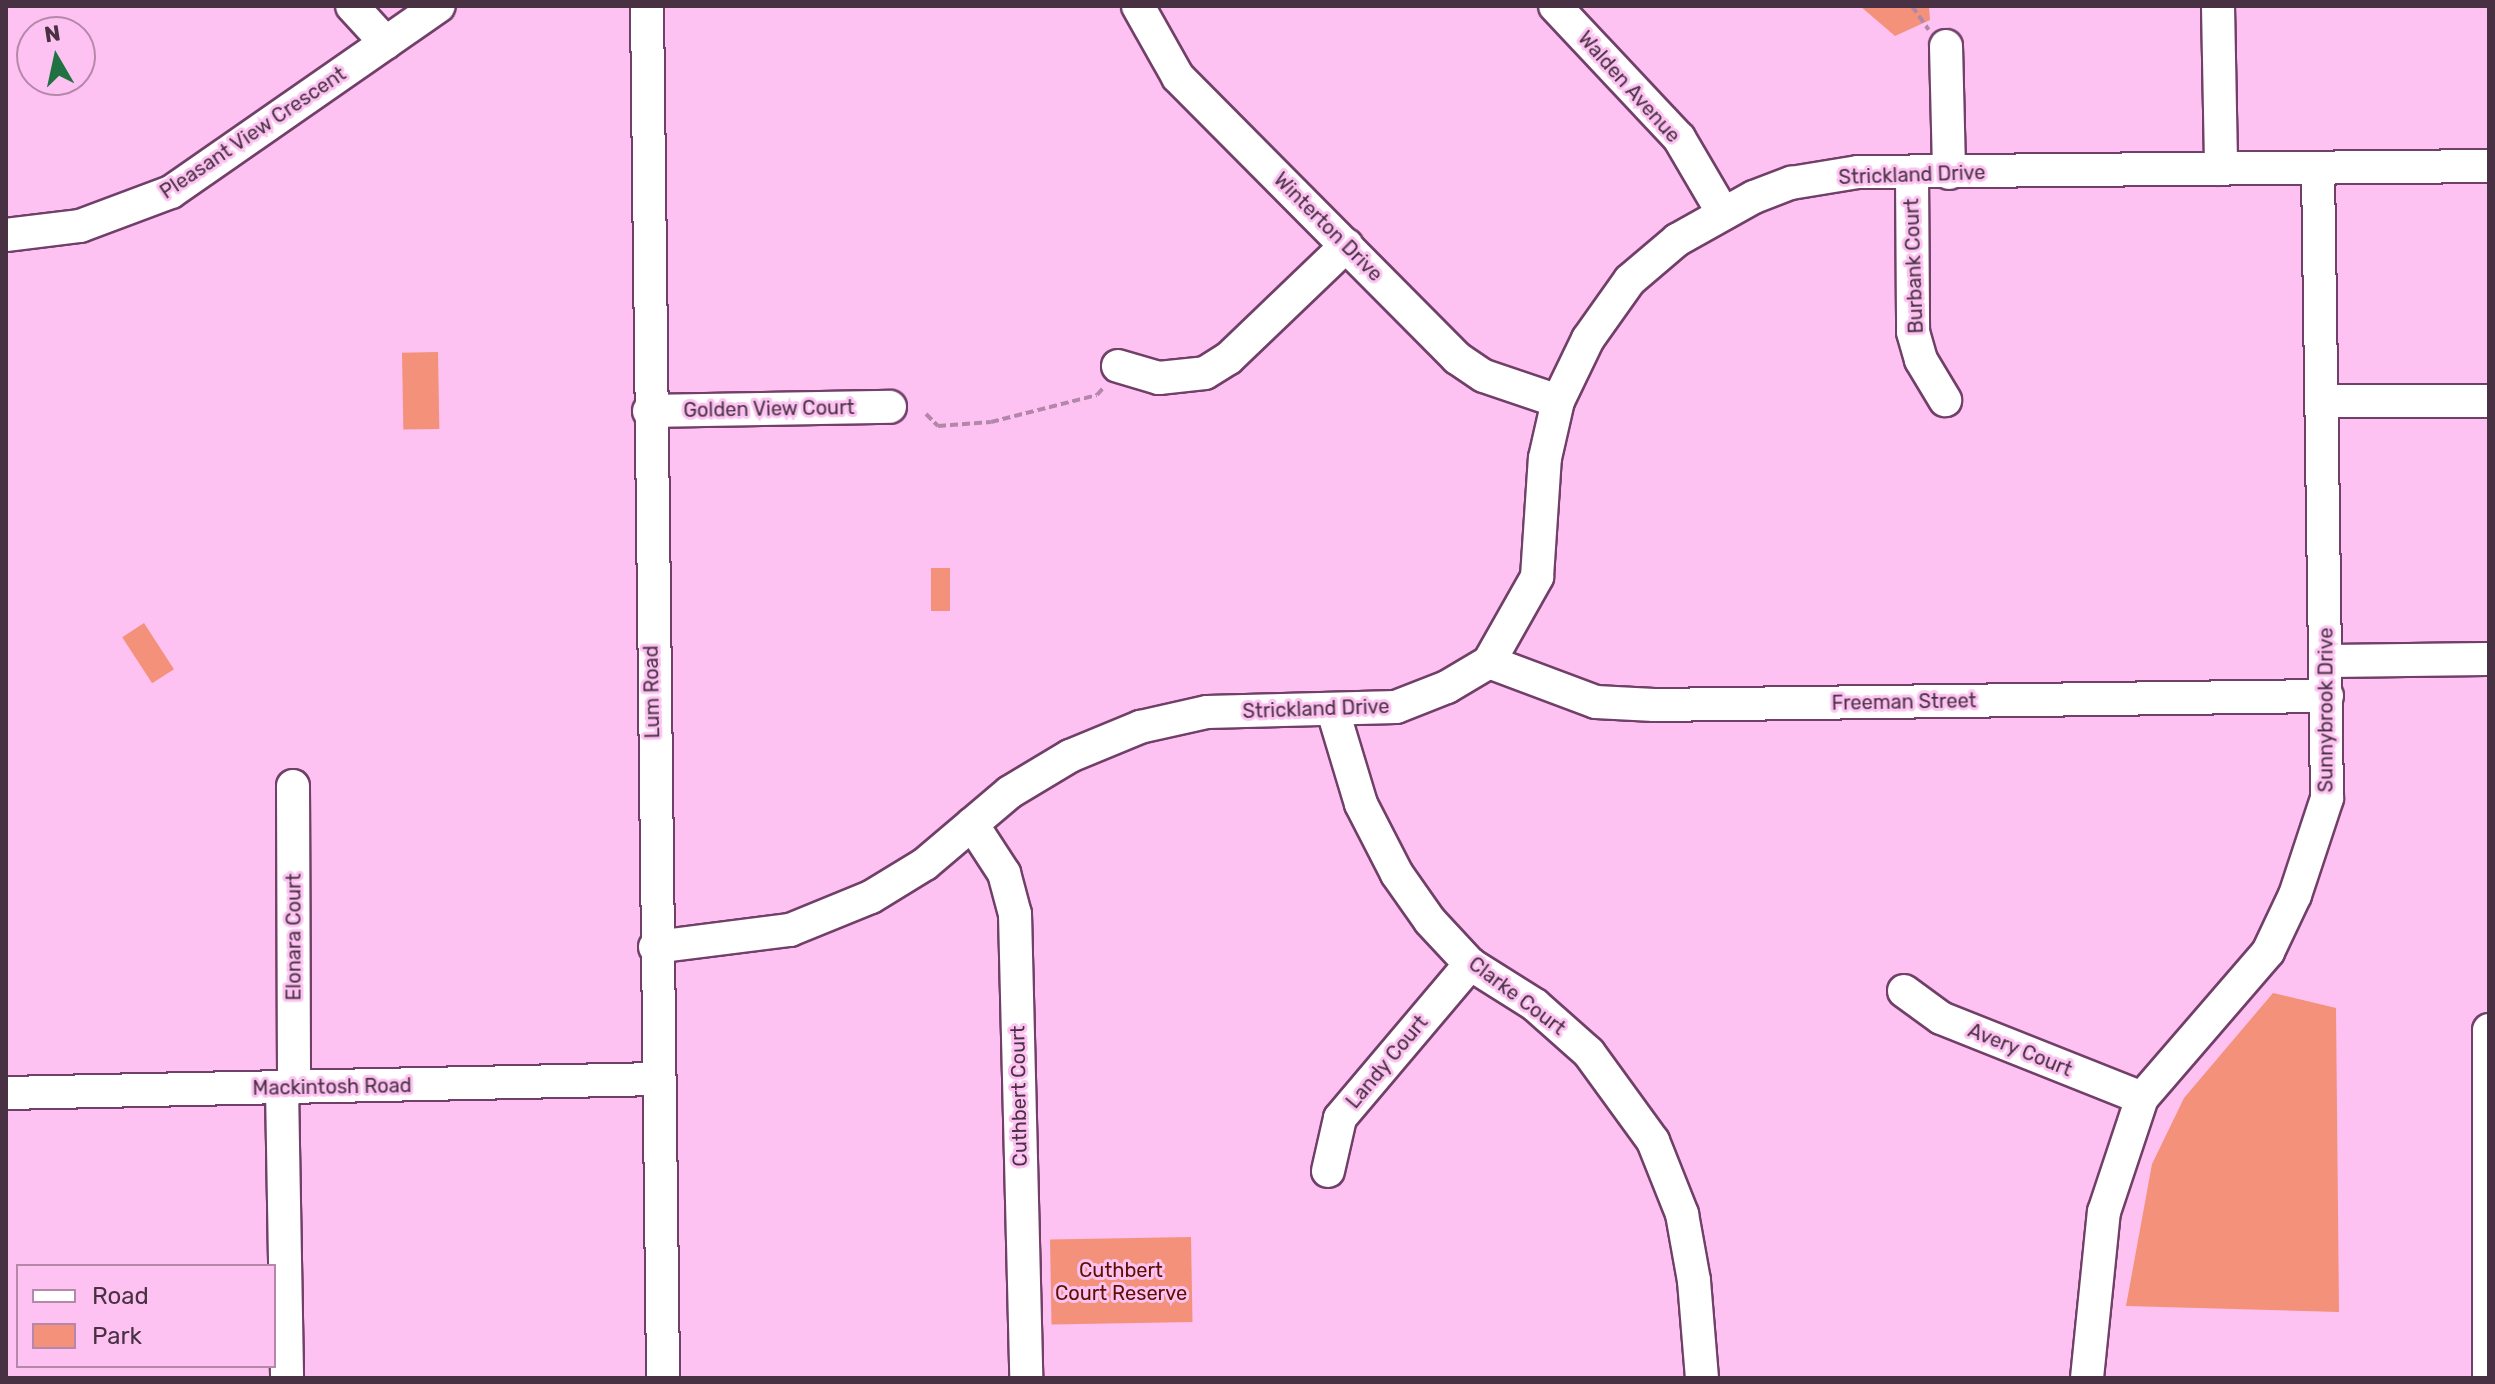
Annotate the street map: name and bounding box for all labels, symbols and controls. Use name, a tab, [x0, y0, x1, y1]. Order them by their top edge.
north arrow	[16, 16, 96, 96]
text: N	[43, 19, 62, 48]
street label: Walden Avenue	[1573, 26, 1685, 148]
street label: Pleasant View Crescent	[155, 62, 351, 204]
street label: Strickland Drive	[1838, 160, 1986, 190]
street label: Winterton Drive	[1269, 168, 1387, 286]
street label: Burbank Court	[1900, 198, 1928, 334]
street label: Golden View Court	[683, 396, 855, 422]
street label: Sunnybrook Drive	[2314, 627, 2338, 793]
street label: Lum Road	[639, 645, 665, 739]
street label: Freeman Street	[1831, 689, 1977, 715]
street label: Strickland Drive	[1242, 694, 1390, 724]
street label: Elonara Court	[282, 873, 306, 1001]
street label: Clarke Court	[1464, 952, 1570, 1040]
street label: Landy Court	[1341, 1010, 1433, 1114]
street label: Avery Court	[1964, 1018, 2076, 1082]
street label: Cuthbert Court	[1006, 1025, 1032, 1167]
street label: Mackintosh Road	[252, 1074, 412, 1100]
park label: Cuthbert Court Reserve	[1055, 1258, 1187, 1305]
legend	[16, 1264, 276, 1368]
text: Road	[92, 1282, 149, 1310]
text: Park	[92, 1322, 142, 1350]

